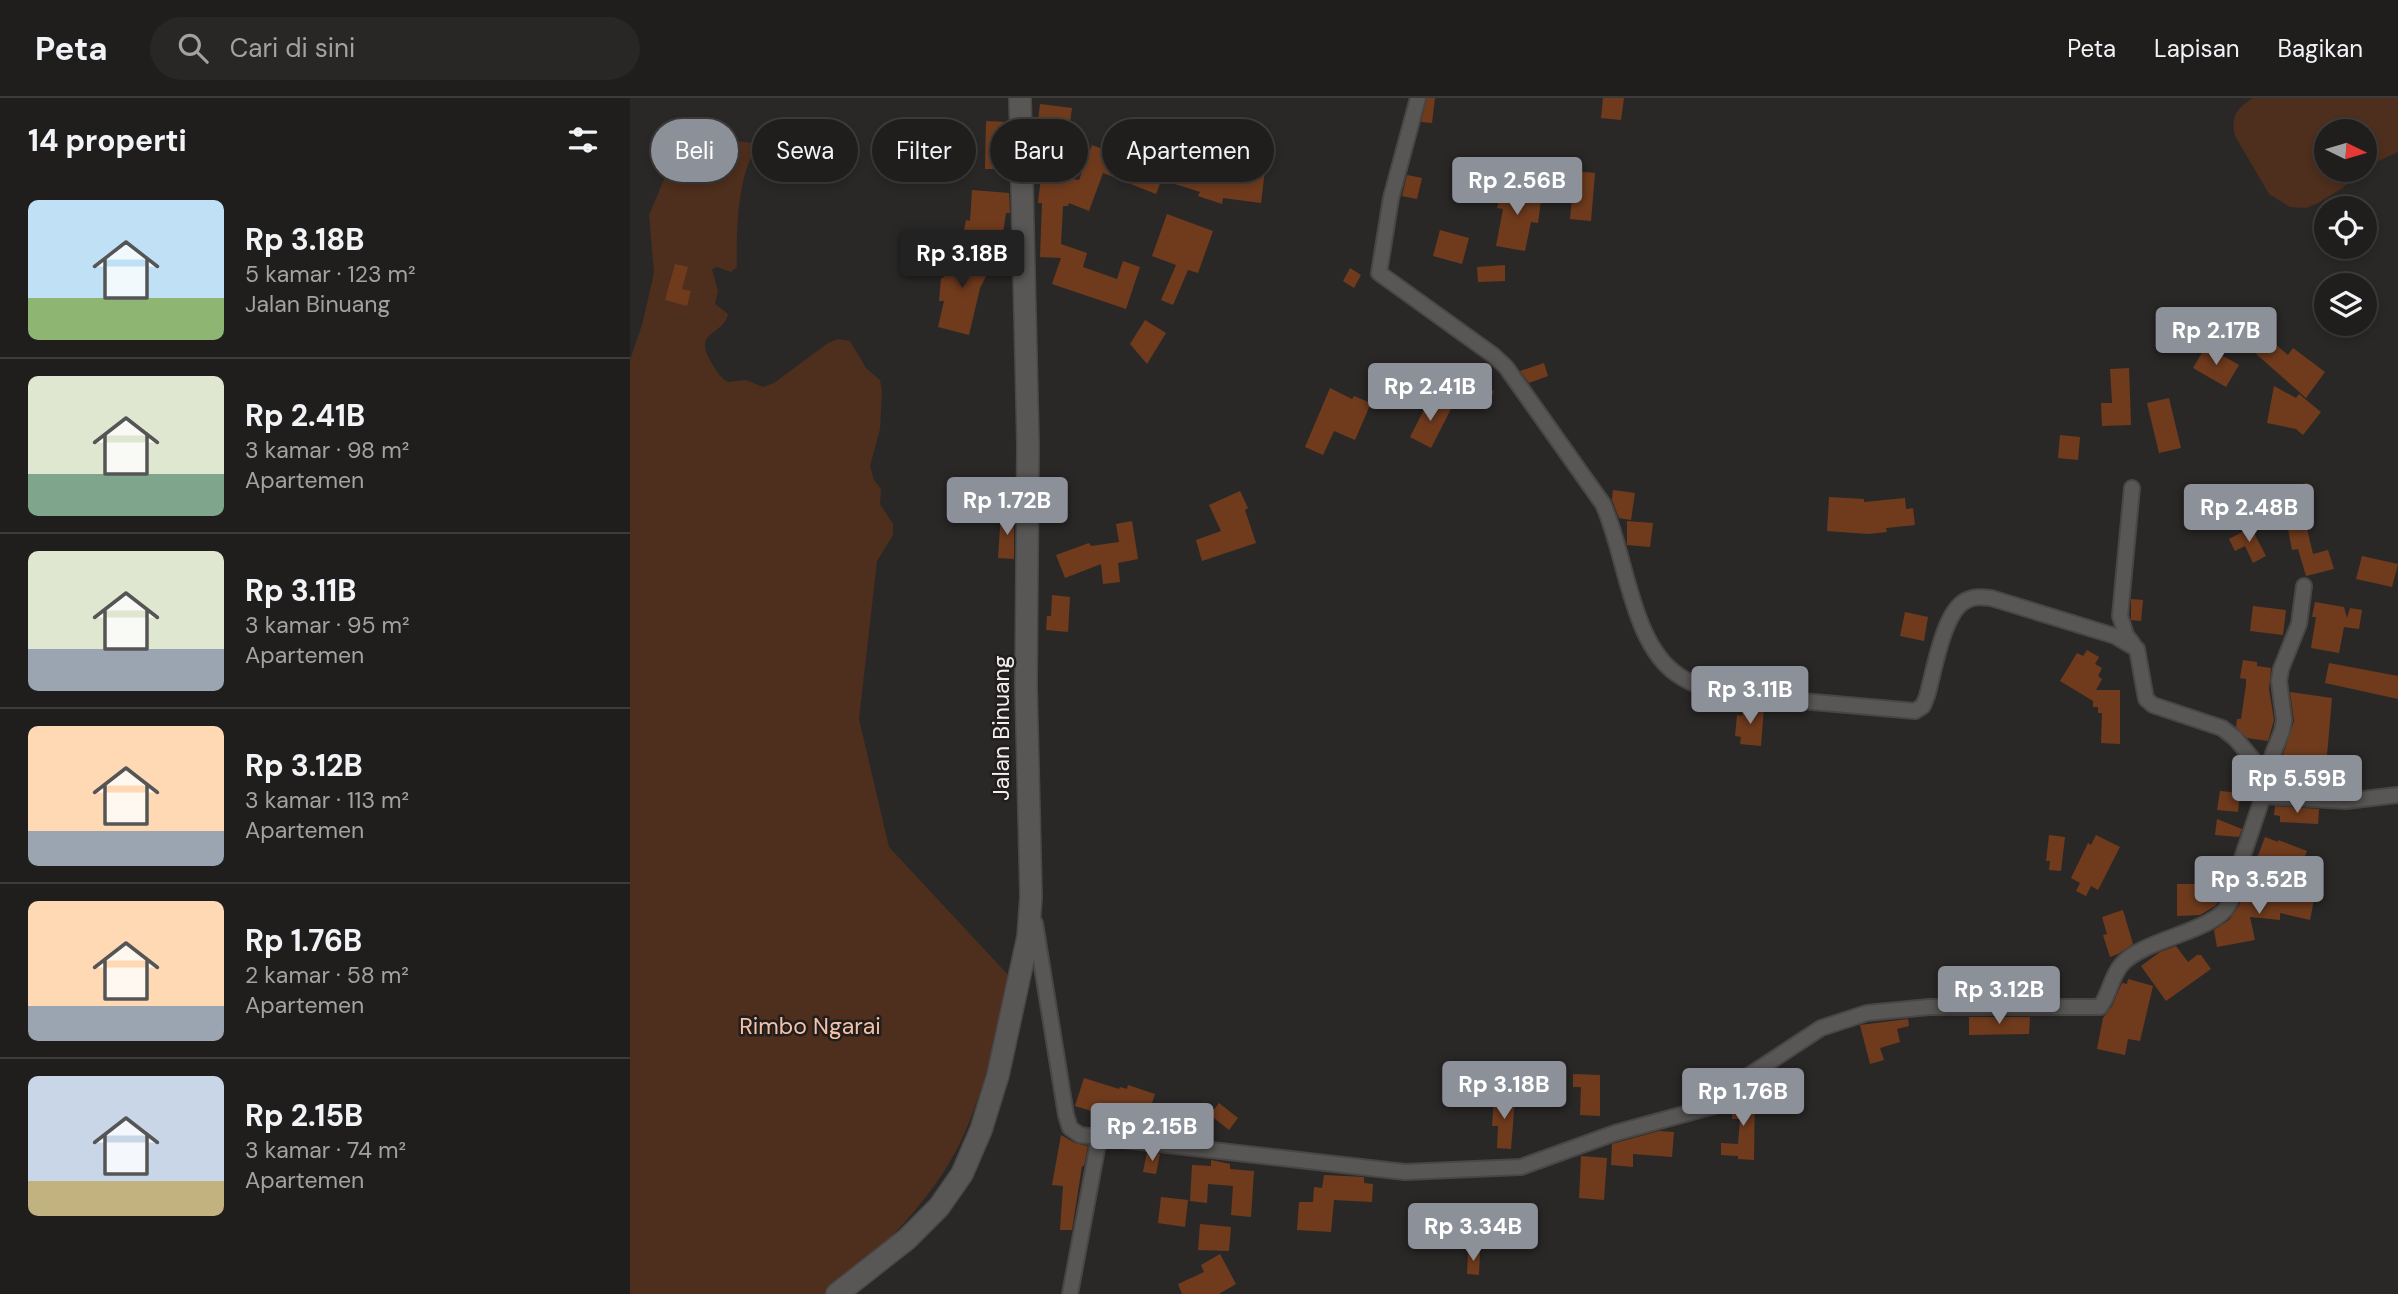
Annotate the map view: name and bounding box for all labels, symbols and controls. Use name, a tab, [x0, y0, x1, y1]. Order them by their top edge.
search box	[150, 17, 640, 80]
text: Peta	[35, 27, 108, 70]
icon: search	[174, 29, 212, 67]
text: Cari di sini	[230, 31, 355, 65]
text: Peta	[2067, 33, 2116, 64]
text: Lapisan	[2154, 33, 2239, 64]
text: Bagikan	[2277, 33, 2363, 64]
chip: Beli	[651, 119, 738, 182]
chip: Sewa	[752, 119, 858, 182]
chip: Filter	[872, 119, 976, 182]
chip: Baru	[990, 119, 1088, 182]
chip: Apartemen	[1102, 119, 1274, 182]
north arrow	[2314, 119, 2376, 182]
map controls	[2314, 119, 2377, 336]
text: 14 properti	[28, 121, 187, 160]
icon: filters	[564, 121, 602, 159]
pin: Rp 2.56B	[1445, 158, 1589, 217]
text: Rp 2.56B	[1468, 165, 1566, 195]
button: locate	[2314, 196, 2377, 259]
text: Rp 3.18B	[245, 220, 364, 259]
icon: home	[84, 228, 168, 312]
pin: Rp 3.18B	[890, 230, 1034, 290]
text: Rp 3.18B	[916, 238, 1008, 268]
text: 5 kamar · 123 m²	[245, 259, 416, 289]
button: layers	[2314, 273, 2377, 336]
text: Jalan Binuang	[245, 289, 390, 319]
pin: Rp 2.17B	[2144, 308, 2288, 367]
text: Rp 2.17B	[2172, 315, 2260, 345]
pin: Rp 2.41B	[1358, 364, 1502, 423]
text: Rp 2.41B	[1384, 371, 1476, 401]
text: Rp 2.41B	[245, 396, 365, 435]
icon: home	[84, 404, 168, 488]
text: 3 kamar · 98 m²	[245, 435, 409, 465]
text: Apartemen	[245, 465, 364, 495]
pin: Rp 1.72B	[935, 478, 1079, 537]
pin: Rp 2.48B	[2177, 484, 2321, 544]
text: Rp 1.72B	[963, 485, 1051, 515]
text: Rp 2.48B	[2200, 492, 2298, 522]
text: Rp 3.11B	[245, 571, 356, 610]
icon: home	[84, 579, 168, 663]
text: 3 kamar · 95 m²	[245, 610, 410, 640]
text: Apartemen	[245, 640, 364, 670]
street label: Jalan Binuang	[986, 655, 1016, 801]
pin: Rp 3.11B	[1678, 666, 1822, 726]
text: Rp 3.11B	[1707, 674, 1793, 704]
text: Rp 3.12B	[245, 746, 363, 785]
icon: home	[84, 754, 168, 838]
pin: Rp 5.59B	[2225, 756, 2369, 815]
text: Rp 5.59B	[2248, 763, 2346, 793]
text: 3 kamar · 113 m²	[245, 785, 409, 815]
text: Apartemen	[245, 815, 364, 845]
pin: Rp 3.52B	[2187, 856, 2331, 916]
text: Rp 3.52B	[2211, 864, 2307, 894]
text: Rp 1.76B	[245, 921, 362, 960]
icon: home	[84, 929, 168, 1013]
text: 2 kamar · 58 m²	[245, 960, 409, 990]
pin: Rp 3.12B	[1927, 967, 2071, 1026]
text: Rp 3.12B	[1954, 974, 2044, 1004]
text: Apartemen	[245, 990, 364, 1020]
park label: Rimbo Ngarai	[739, 1011, 881, 1041]
pin: Rp 3.18B	[1432, 1062, 1576, 1121]
pin: Rp 1.76B	[1671, 1068, 1815, 1128]
text: Rp 3.18B	[1458, 1069, 1550, 1099]
text: Rp 1.76B	[1698, 1076, 1788, 1106]
text: Rp 2.15B	[245, 1096, 363, 1135]
icon: home	[84, 1104, 168, 1188]
pin: Rp 2.15B	[1080, 1104, 1224, 1163]
text: Rp 2.15B	[1107, 1111, 1197, 1141]
text: 3 kamar · 74 m²	[245, 1135, 406, 1165]
text: Apartemen	[245, 1165, 364, 1195]
pin: Rp 3.34B	[1401, 1204, 1545, 1263]
text: Rp 3.34B	[1424, 1211, 1522, 1241]

